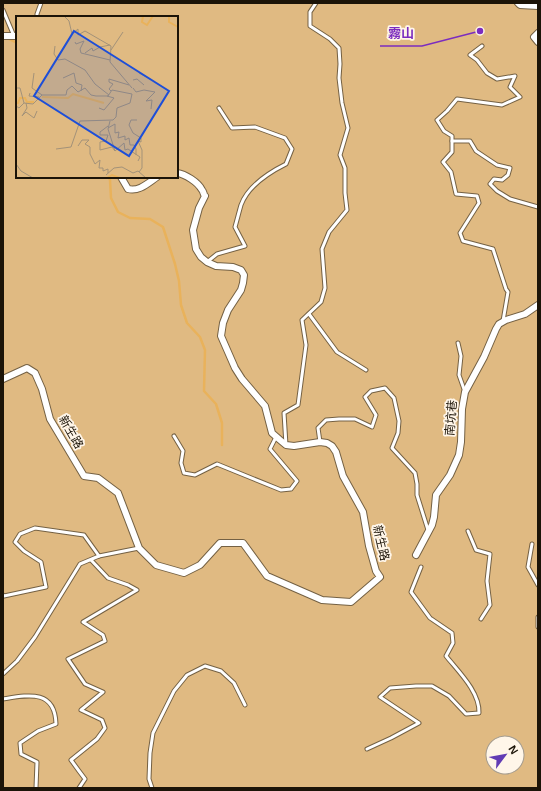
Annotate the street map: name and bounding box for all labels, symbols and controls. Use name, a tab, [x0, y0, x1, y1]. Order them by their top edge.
inset map	[16, 16, 178, 178]
callout: 霧山	[380, 21, 422, 46]
text: 霧山	[388, 26, 414, 41]
street label: 南坑巷	[442, 399, 460, 437]
street label: 新生路	[56, 413, 86, 451]
street label: 新生路	[370, 524, 392, 562]
north arrow	[485, 735, 525, 775]
text: N	[506, 743, 521, 756]

